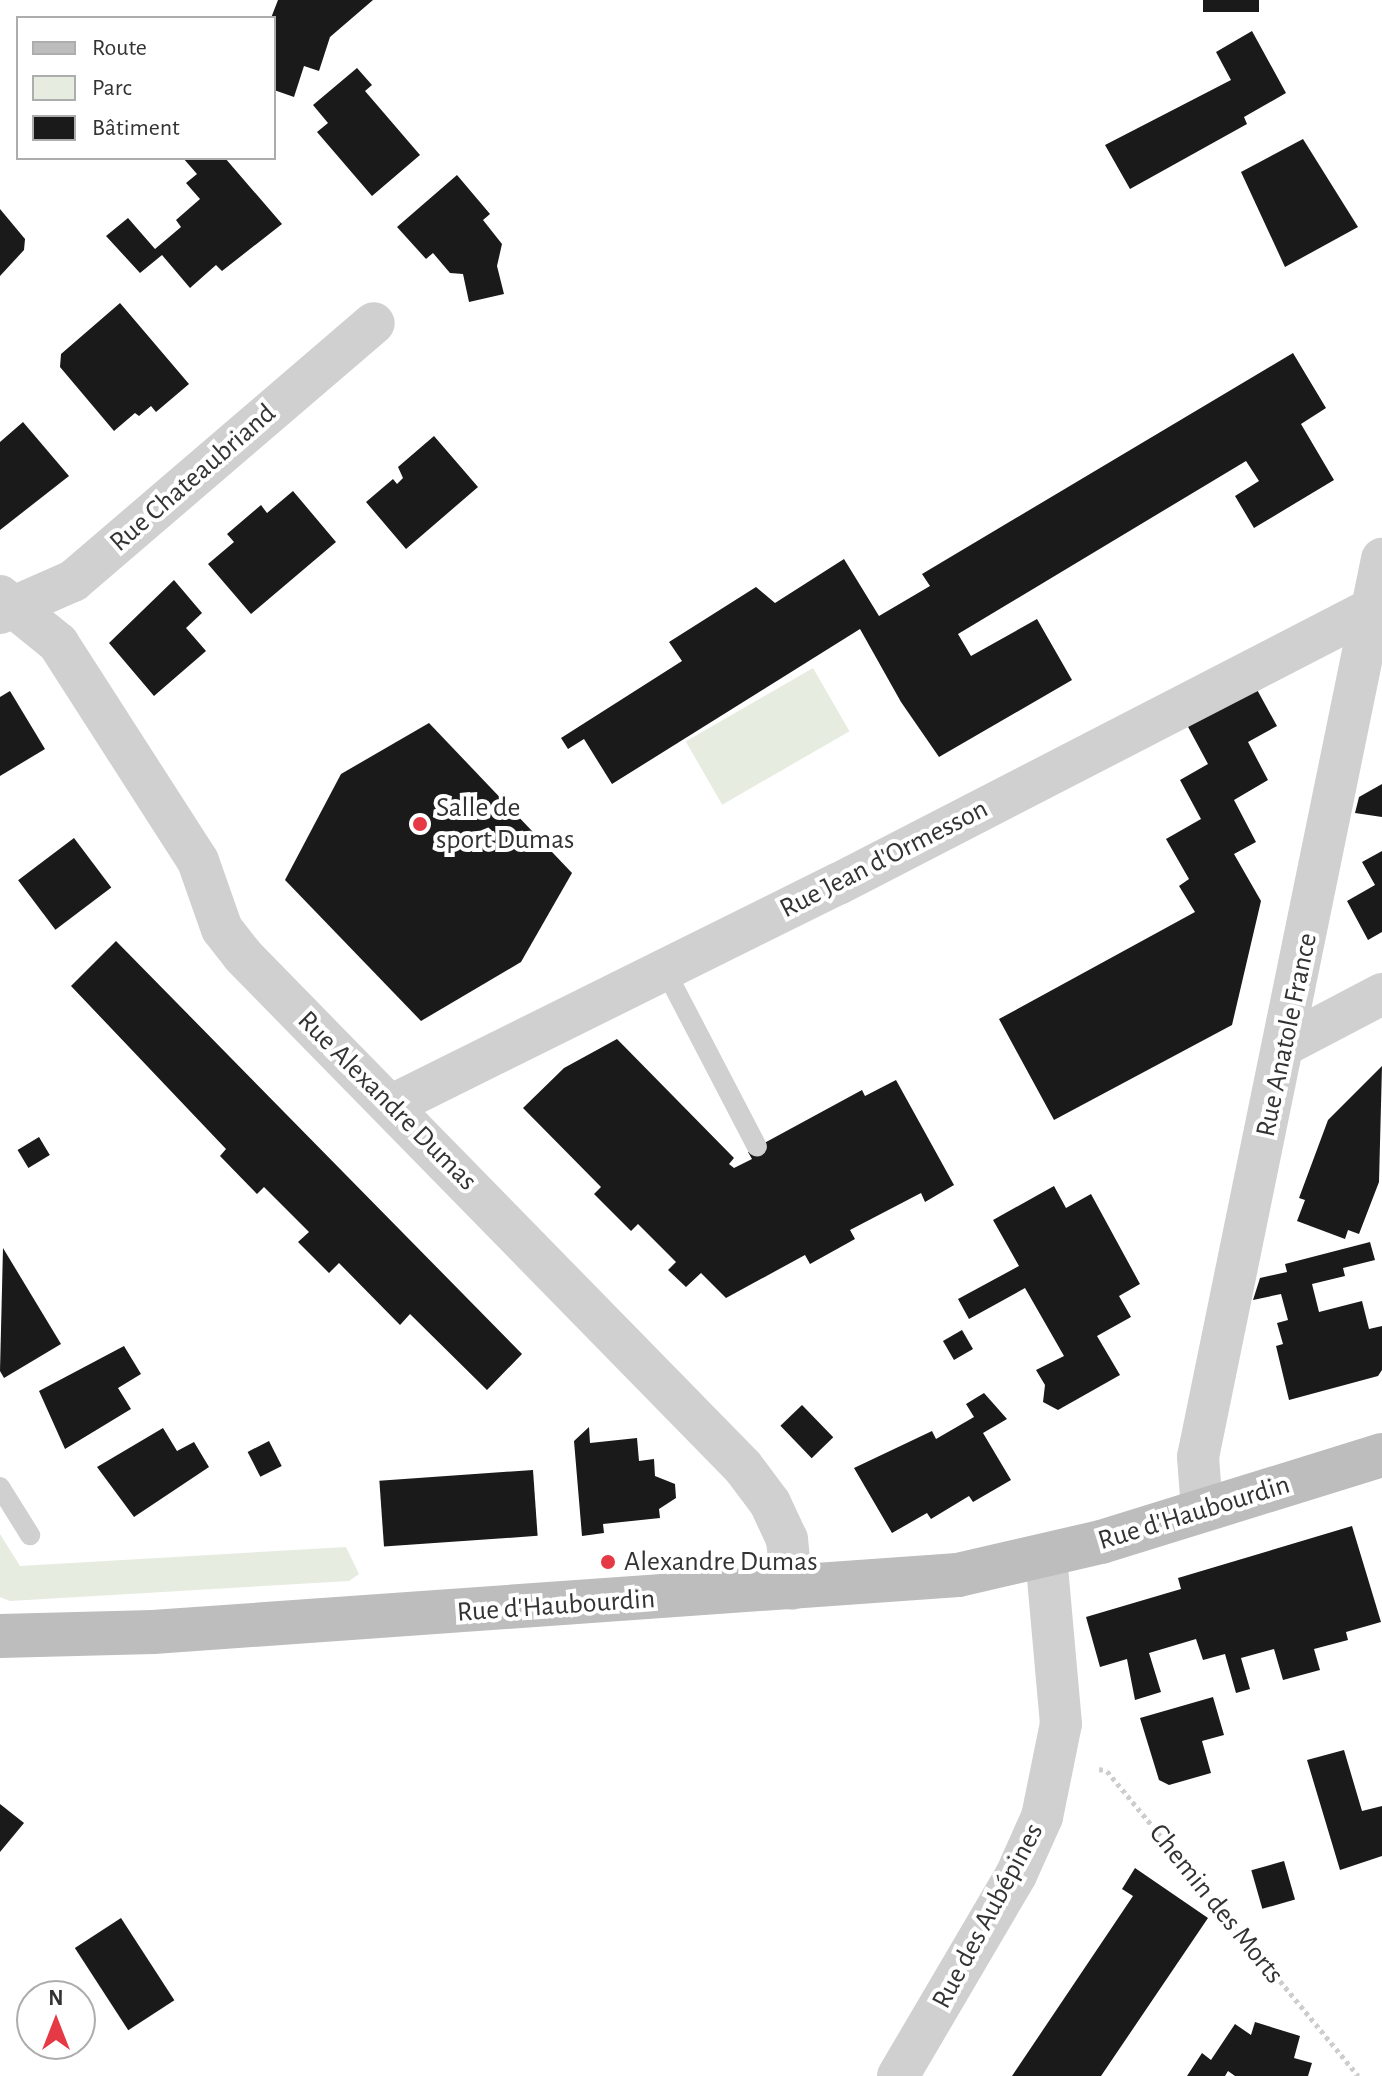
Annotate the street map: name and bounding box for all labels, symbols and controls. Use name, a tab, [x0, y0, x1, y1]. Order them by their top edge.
legend	[16, 16, 276, 160]
text: Route	[92, 36, 147, 60]
text: Parc	[92, 76, 132, 100]
text: Bâtiment	[92, 116, 180, 140]
street label: Rue Chateaubriand	[103, 397, 283, 559]
place label: Salle de sport Dumas	[436, 791, 574, 857]
street label: Rue Jean d'Ormesson	[774, 792, 994, 926]
marker: Salle de sport Dumas	[411, 815, 429, 833]
street label: Rue Anatole France	[1249, 930, 1325, 1140]
street label: Rue Alexandre Dumas	[290, 1004, 484, 1198]
street label: Rue d'Haubourdin	[1094, 1468, 1294, 1558]
place label: Alexandre Dumas	[624, 1545, 818, 1579]
marker: Alexandre Dumas	[599, 1553, 617, 1571]
street label: Rue d'Haubourdin	[456, 1582, 656, 1630]
street label: Chemin des Morts	[1141, 1817, 1291, 1991]
street label: Rue des Aubépines	[925, 1818, 1051, 2014]
north arrow	[16, 1980, 96, 2060]
text: N	[48, 1987, 64, 2009]

